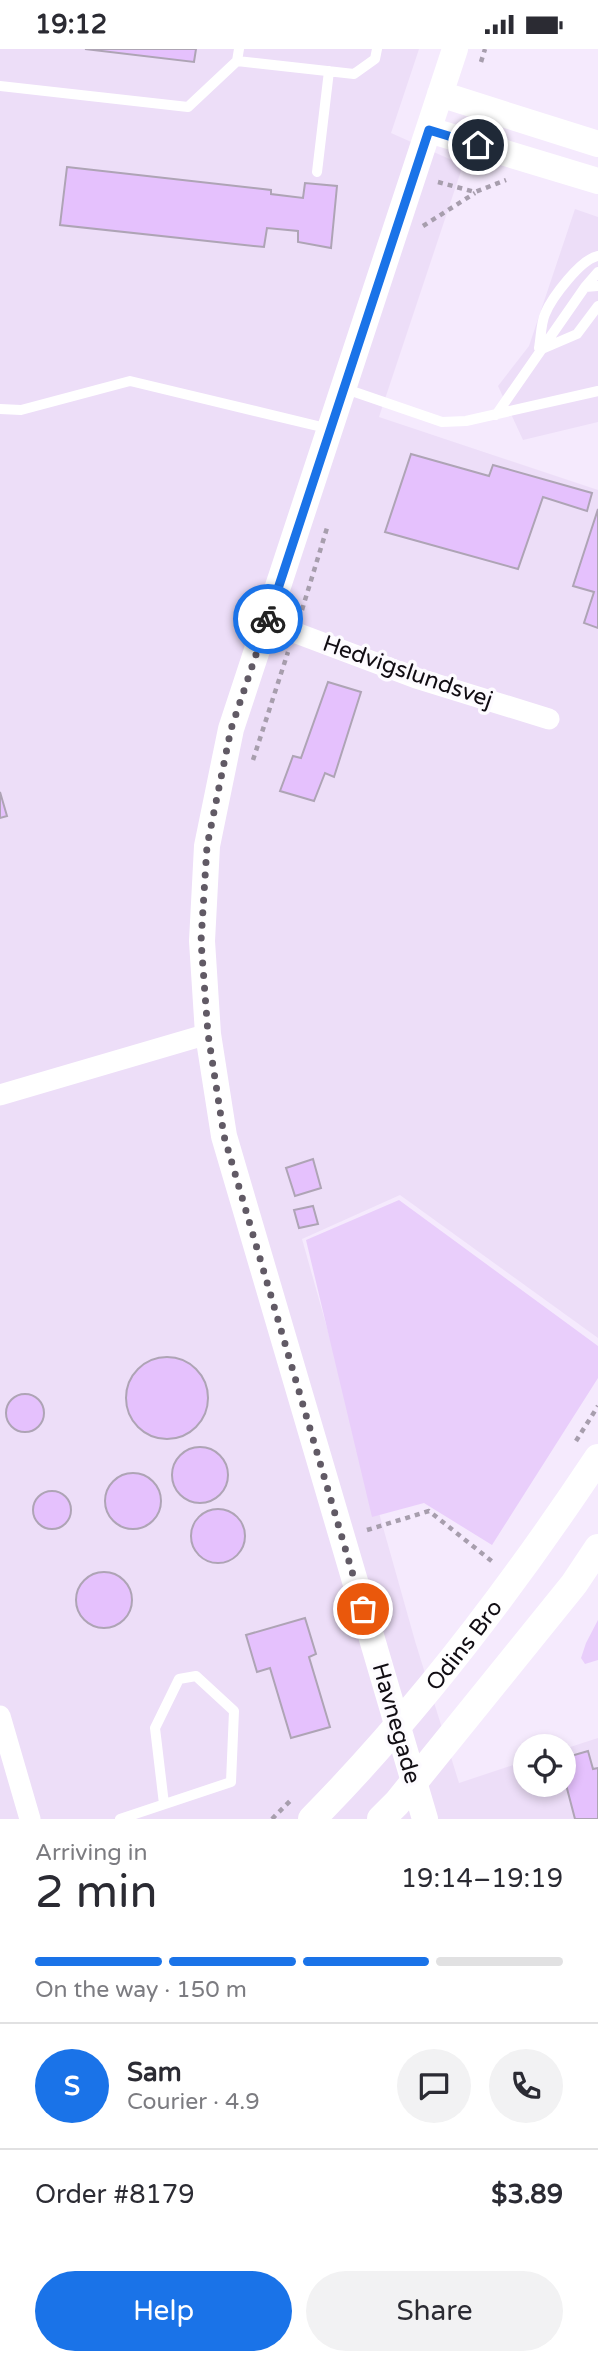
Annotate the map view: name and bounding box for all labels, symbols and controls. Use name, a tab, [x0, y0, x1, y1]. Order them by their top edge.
text: 19:12	[35, 9, 107, 40]
pin	[448, 115, 508, 175]
icon: home	[459, 126, 497, 164]
courier	[233, 584, 303, 654]
icon: bike	[249, 600, 287, 638]
street label: Hedvigslundsvej	[319, 630, 496, 714]
pin	[333, 1579, 393, 1639]
icon: bag	[344, 1590, 382, 1628]
street label: Odins Bro	[420, 1595, 509, 1697]
street label: Havnegade	[365, 1660, 427, 1787]
map controls	[513, 1734, 576, 1797]
button: locate	[513, 1734, 576, 1797]
text: Arriving in	[35, 1839, 148, 1867]
text: 19:14–19:19	[401, 1863, 563, 1894]
text: 2 min	[35, 1865, 158, 1920]
text: On the way · 150 m	[35, 1976, 247, 2004]
button: chat	[397, 2049, 471, 2123]
button: phone	[489, 2049, 563, 2123]
text: Sam	[127, 2057, 182, 2088]
text: S	[64, 2071, 80, 2102]
text: Courier · 4.9	[127, 2088, 260, 2116]
text: Order #8179	[35, 2179, 195, 2210]
text: $3.89	[491, 2179, 563, 2210]
button: Help	[35, 2271, 292, 2351]
button: Share	[306, 2271, 563, 2351]

